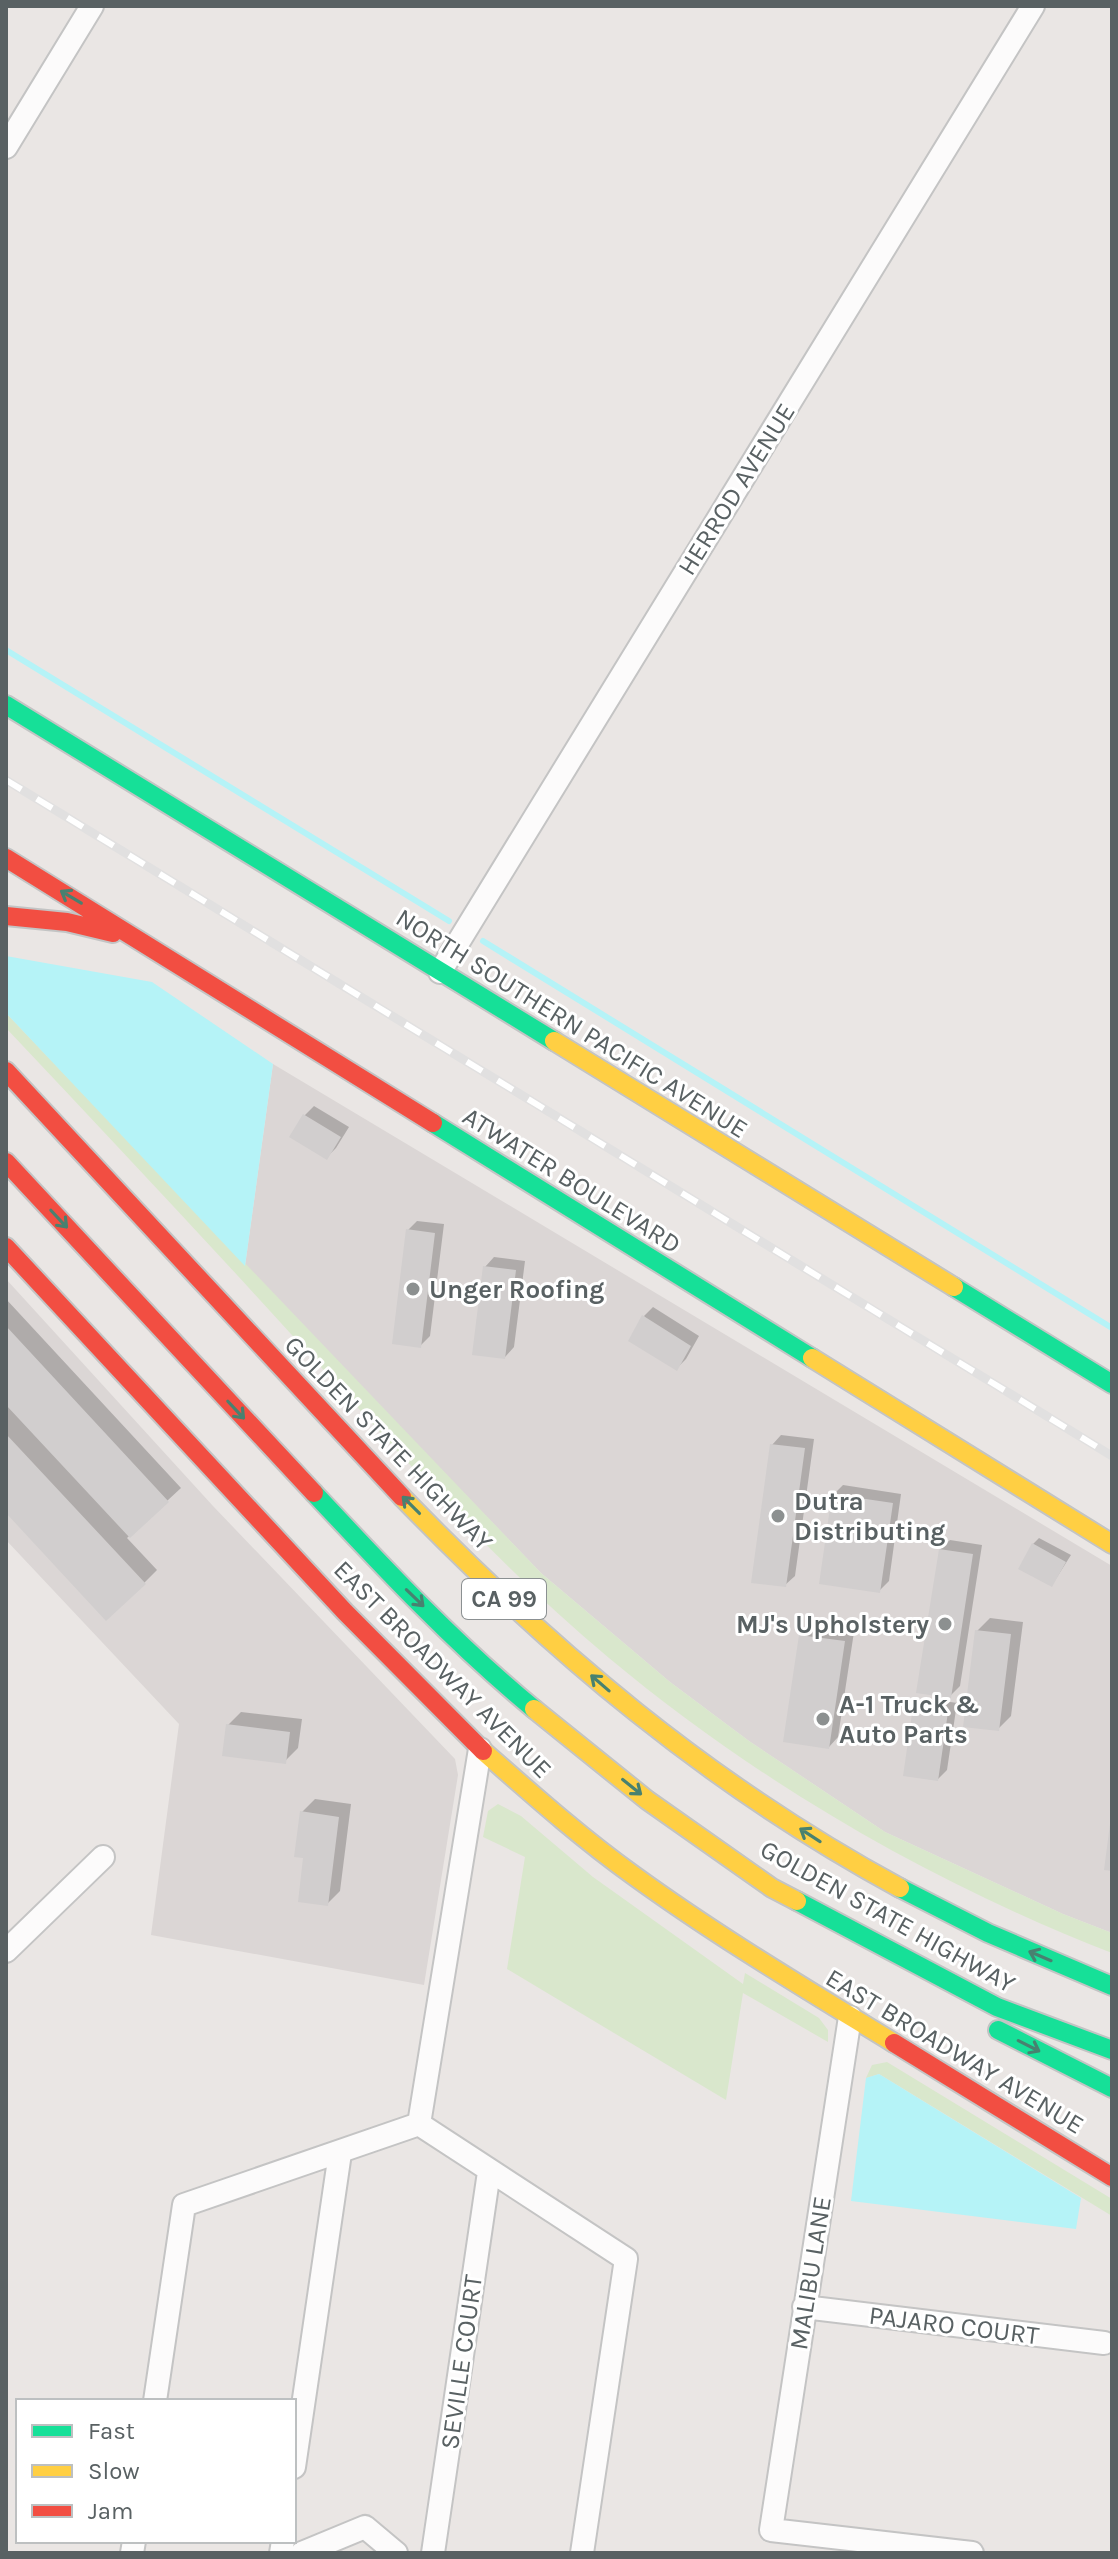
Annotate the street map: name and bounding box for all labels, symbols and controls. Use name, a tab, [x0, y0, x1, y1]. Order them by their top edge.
street label: HERROD AVENUE	[671, 398, 802, 581]
one-way arrow	[60, 889, 83, 905]
street label: NORTH SOUTHERN PACIFIC AVENUE	[390, 902, 753, 1145]
street label: ATWATER BOULEVARD	[457, 1101, 687, 1260]
one-way arrow	[50, 1209, 68, 1229]
place label: Unger Roofing	[429, 1274, 604, 1305]
marker: Unger Roofing	[404, 1280, 422, 1298]
street label: GOLDEN STATE HIGHWAY	[278, 1330, 500, 1558]
one-way arrow	[226, 1400, 245, 1420]
place label: Dutra Distributing	[794, 1486, 945, 1547]
one-way arrow	[401, 1495, 420, 1515]
marker: Dutra Distributing	[769, 1507, 787, 1525]
street label: EAST BROADWAY AVENUE	[327, 1554, 558, 1785]
road number: CA 99	[462, 1579, 546, 1619]
one-way arrow	[405, 1589, 425, 1608]
place label: MJ's Upholstery	[736, 1609, 929, 1640]
marker: MJ's Upholstery	[936, 1615, 954, 1633]
one-way arrow	[590, 1674, 610, 1692]
place label: A-1 Truck & Auto Parts	[839, 1689, 980, 1750]
marker: A-1 Truck & Auto Parts	[814, 1710, 832, 1728]
one-way arrow	[621, 1779, 642, 1796]
one-way arrow	[799, 1827, 822, 1843]
street label: GOLDEN STATE HIGHWAY	[755, 1833, 1021, 2000]
one-way arrow	[1028, 1948, 1053, 1963]
street label: EAST BROADWAY AVENUE	[820, 1962, 1089, 2141]
one-way arrow	[1016, 2039, 1040, 2055]
street label: MALIBU LANE	[783, 2194, 838, 2352]
street label: SEVILLE COURT	[434, 2273, 489, 2451]
street label: PAJARO COURT	[867, 2300, 1041, 2351]
legend	[16, 2399, 296, 2543]
text: Fast	[88, 2417, 135, 2445]
text: Slow	[88, 2457, 140, 2485]
text: Jam	[88, 2497, 133, 2525]

